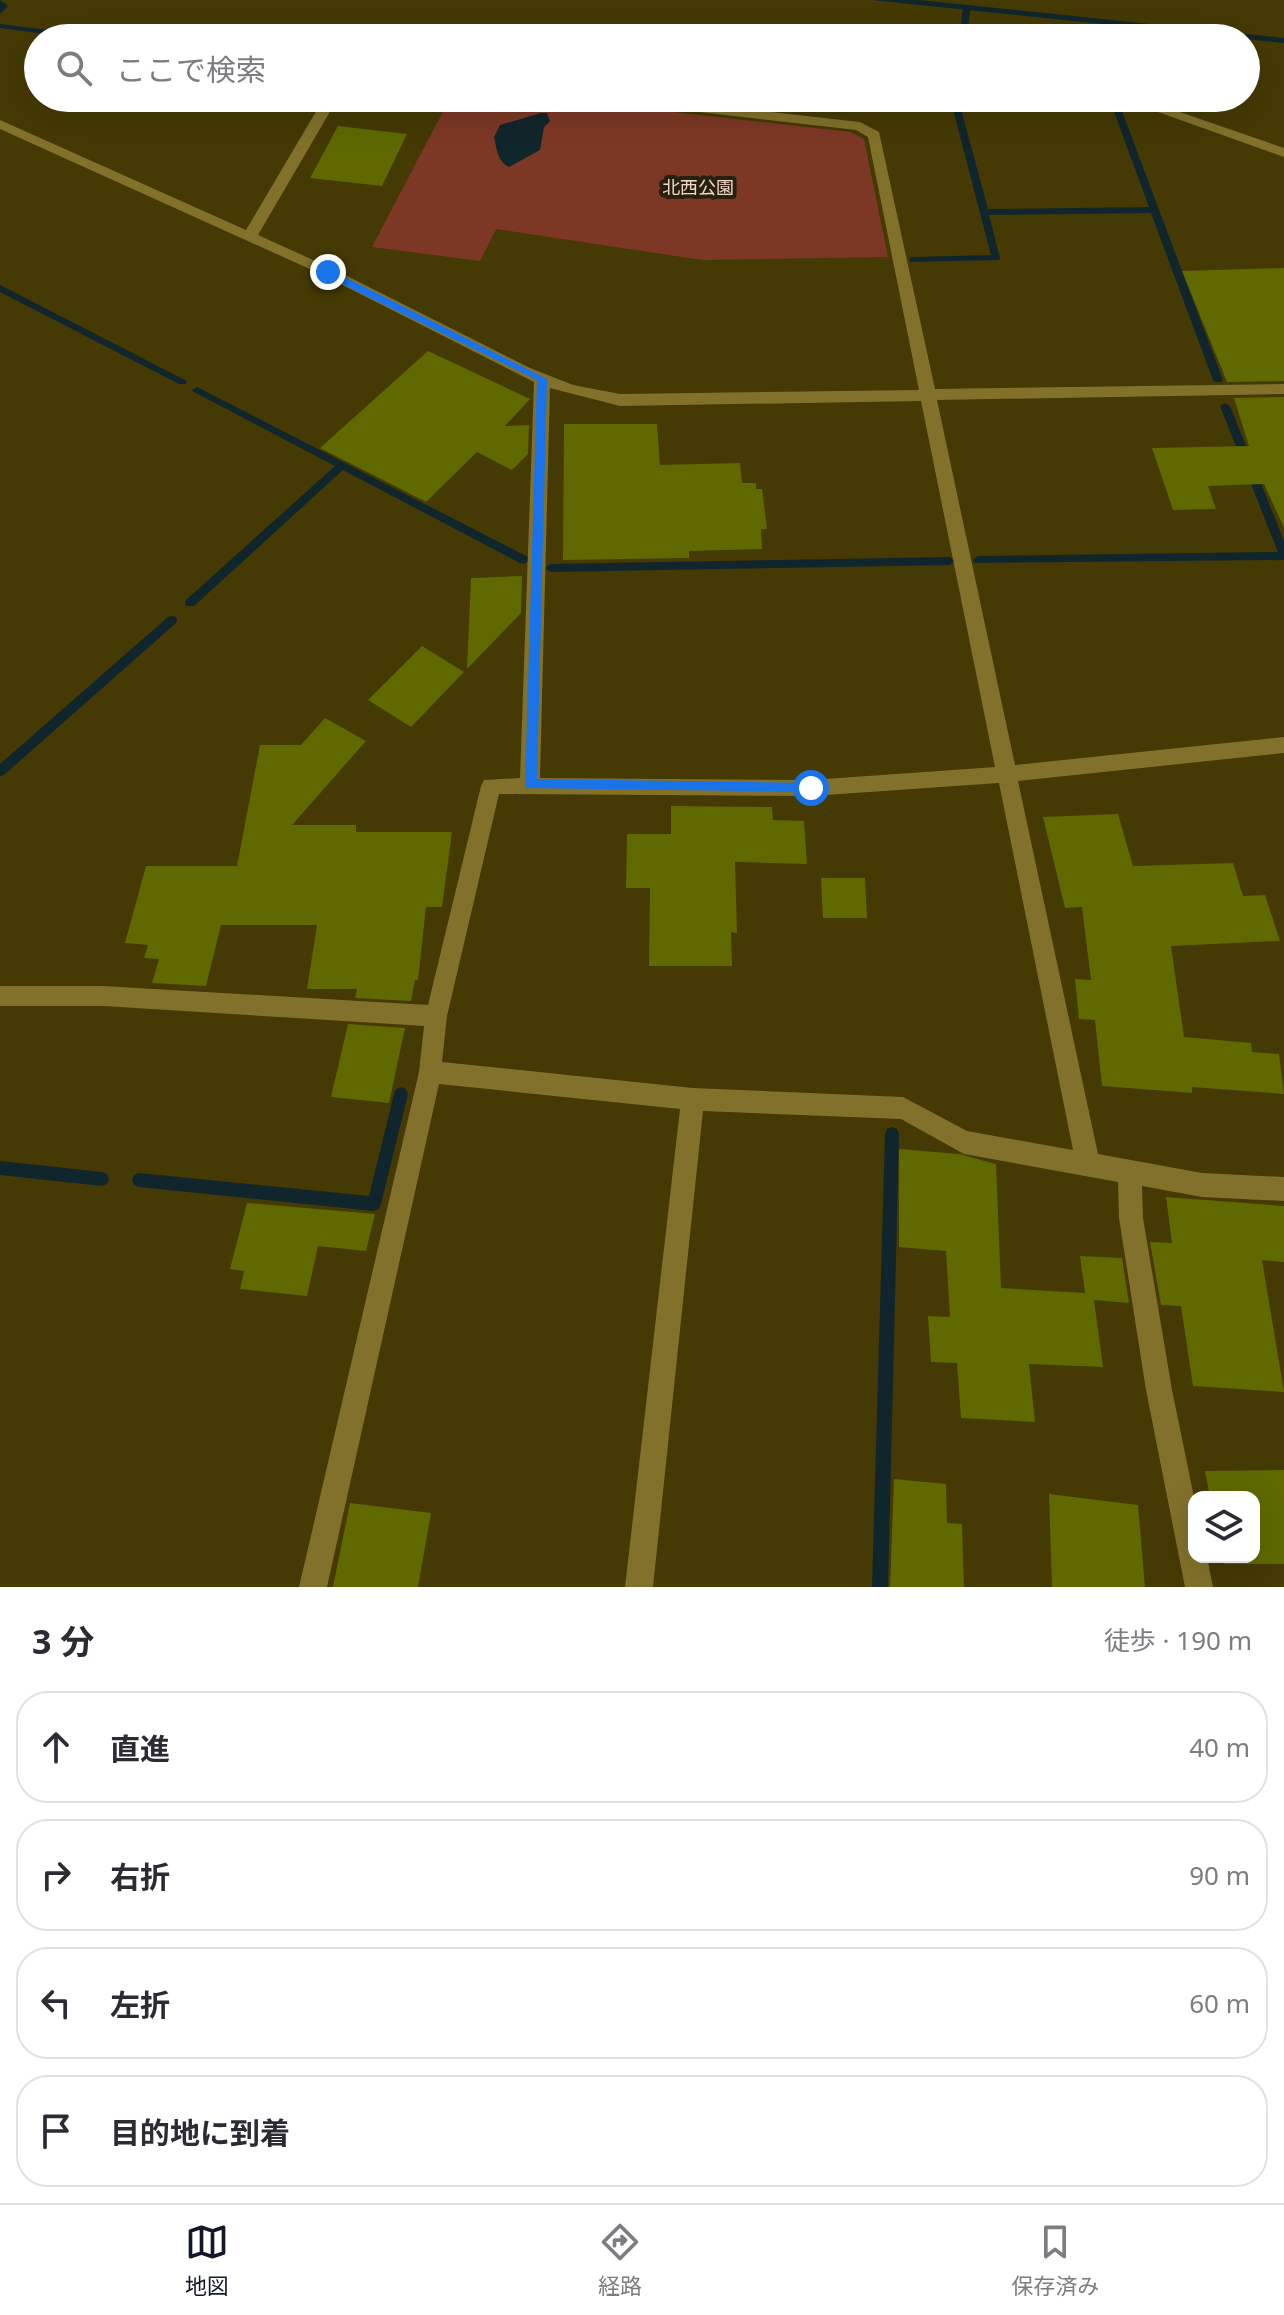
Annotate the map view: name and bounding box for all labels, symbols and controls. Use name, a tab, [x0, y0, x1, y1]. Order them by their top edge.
search box	[24, 24, 1260, 112]
icon: search	[52, 46, 96, 90]
text: ここで検索	[116, 49, 266, 90]
park label: 北西公園	[662, 175, 734, 199]
route end	[310, 254, 346, 290]
route start	[793, 770, 829, 806]
map controls	[1188, 1491, 1260, 1563]
button: layers	[1188, 1491, 1260, 1563]
text: 3 分	[32, 1618, 94, 1664]
text: 徒歩 · 190 m	[1104, 1622, 1252, 1658]
icon: ahead	[34, 1725, 78, 1769]
text: 直進	[110, 1728, 170, 1769]
text: 40 m	[1189, 1729, 1250, 1765]
icon: right	[34, 1853, 78, 1897]
text: 右折	[110, 1856, 170, 1897]
text: 90 m	[1189, 1857, 1250, 1893]
icon: left	[34, 1981, 78, 2025]
text: 左折	[110, 1984, 170, 2025]
text: 60 m	[1189, 1985, 1250, 2021]
icon: arrive	[34, 2109, 78, 2153]
text: 目的地に到着	[110, 2112, 290, 2153]
tab: 地図	[185, 2220, 229, 2300]
tab: 経路	[598, 2220, 642, 2300]
tab: 保存済み	[1011, 2220, 1099, 2300]

